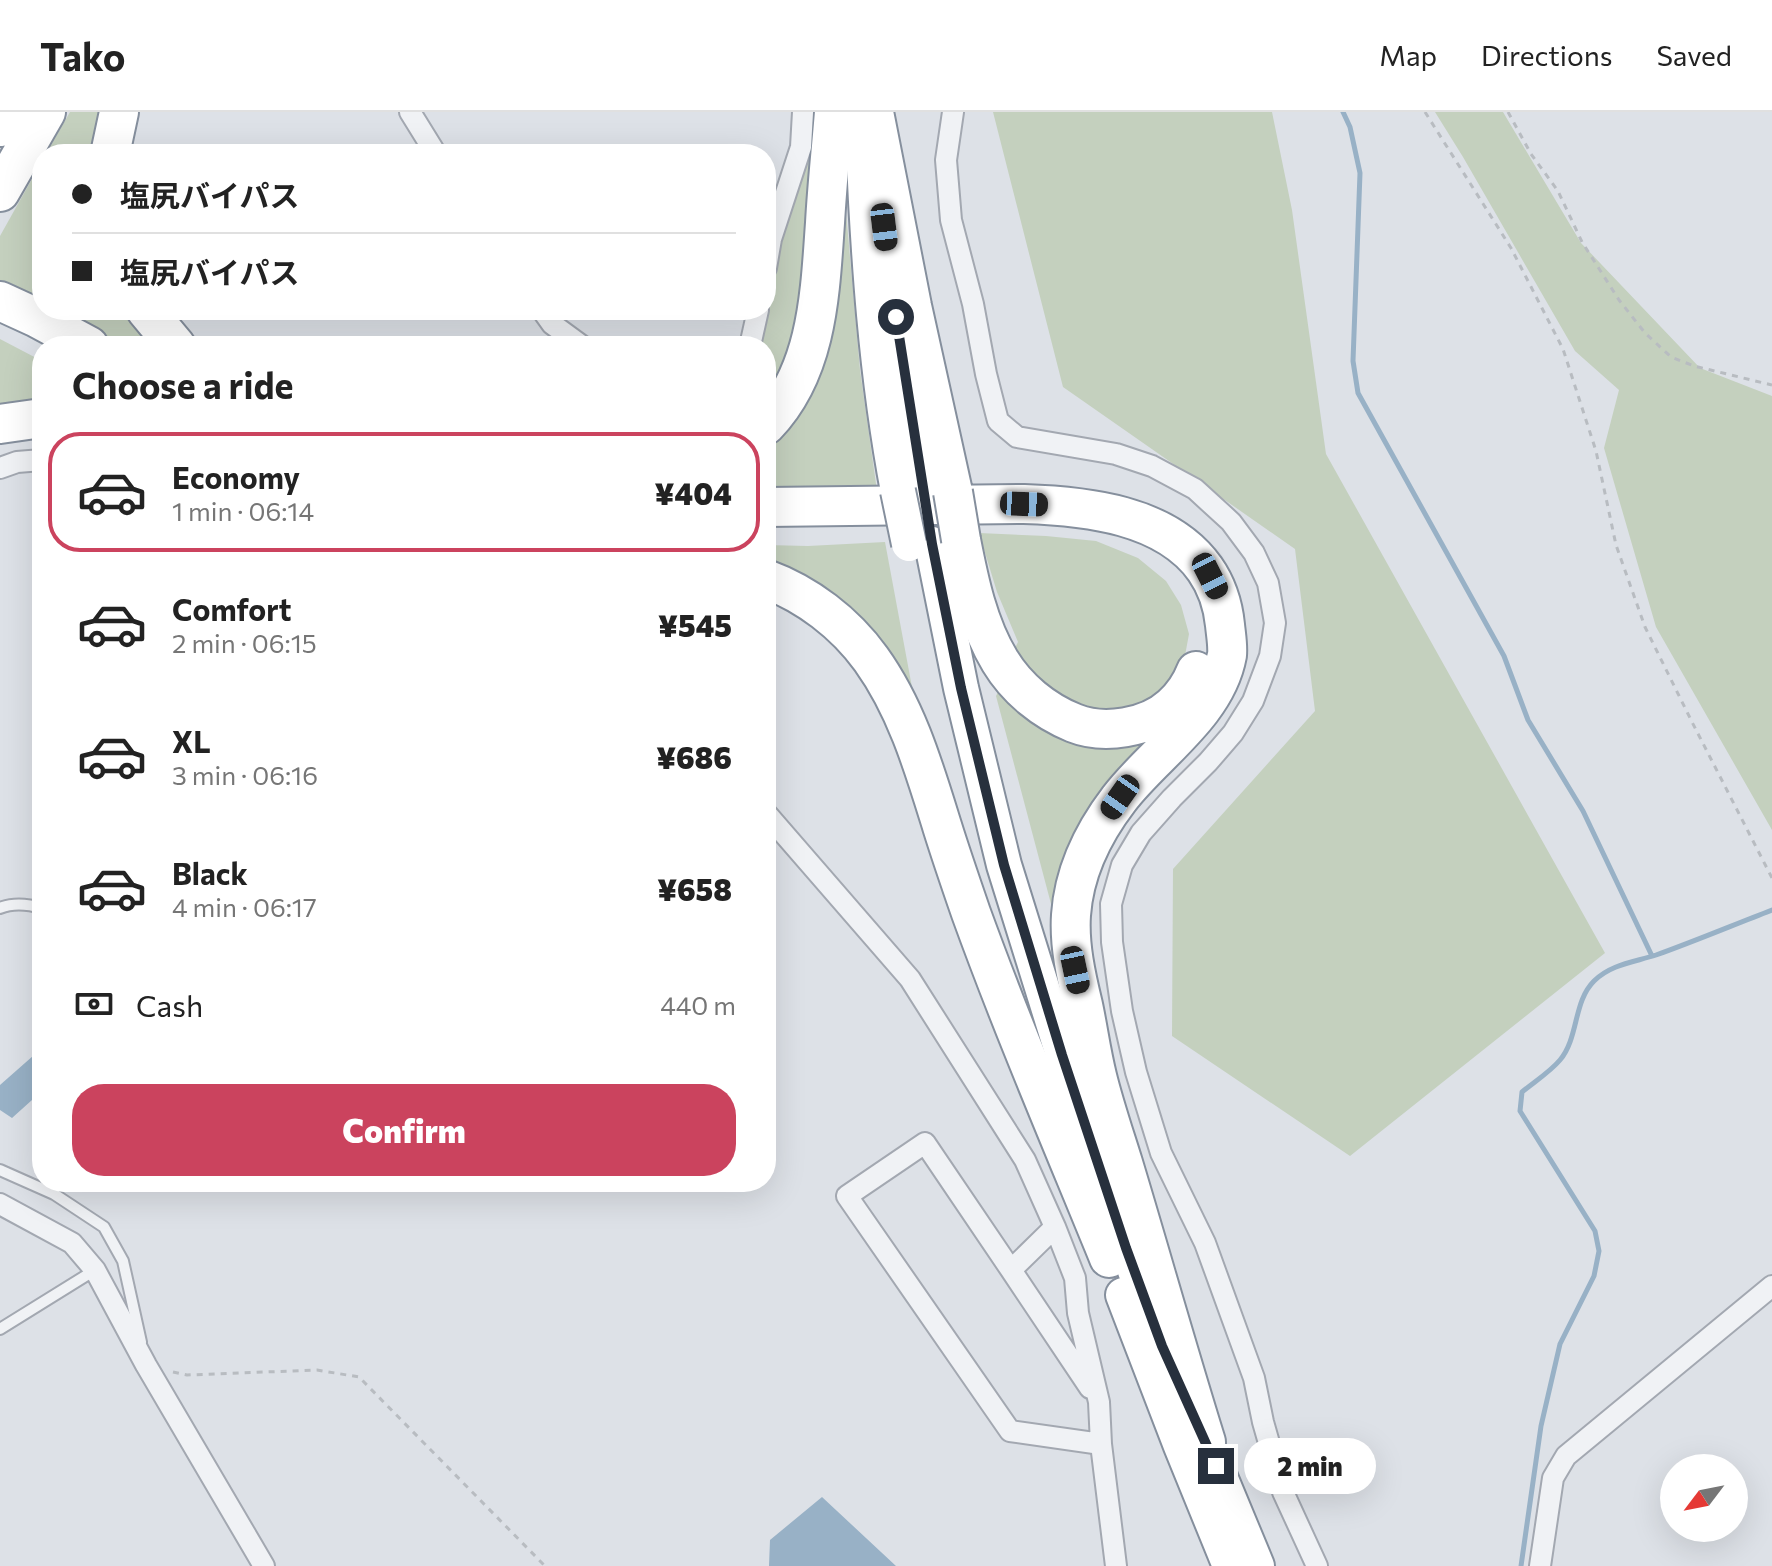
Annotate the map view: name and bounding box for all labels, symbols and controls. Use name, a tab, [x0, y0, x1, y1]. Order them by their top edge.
text: Tako	[40, 32, 125, 79]
text: Map	[1379, 38, 1437, 72]
text: Directions	[1481, 38, 1612, 72]
text: Saved	[1656, 38, 1732, 72]
text: 塩尻バイパス	[120, 176, 299, 213]
car	[869, 202, 899, 252]
text: 塩尻バイパス	[120, 253, 299, 290]
route start	[878, 299, 914, 335]
text: Choose a ride	[72, 362, 293, 406]
icon: car	[76, 456, 148, 528]
text: Economy	[172, 458, 300, 495]
text: ¥404	[655, 474, 732, 511]
car	[1000, 491, 1048, 517]
text: 1 min · 06:14	[172, 495, 314, 526]
car	[1188, 549, 1232, 603]
icon: car	[76, 588, 148, 660]
text: Comfort	[172, 590, 291, 627]
text: ¥545	[658, 606, 732, 643]
text: 2 min · 06:15	[172, 627, 317, 658]
icon: car	[76, 720, 148, 792]
text: XL	[172, 722, 211, 759]
text: ¥686	[656, 738, 732, 775]
text: 3 min · 06:16	[172, 759, 318, 790]
car	[1096, 770, 1144, 824]
icon: car	[76, 852, 148, 924]
text: Black	[172, 854, 248, 891]
text: ¥658	[657, 870, 732, 907]
text: 4 min · 06:17	[172, 891, 317, 922]
car	[1058, 944, 1092, 996]
icon: cash	[72, 982, 116, 1026]
text: Cash	[136, 986, 203, 1023]
text: 440 m	[660, 989, 736, 1020]
button: Confirm	[72, 1084, 736, 1176]
callout: 2 min	[1244, 1438, 1376, 1494]
route end	[1198, 1448, 1234, 1484]
text: 2 min	[1277, 1450, 1343, 1481]
north arrow	[1660, 1454, 1748, 1542]
map controls	[1660, 1454, 1748, 1542]

